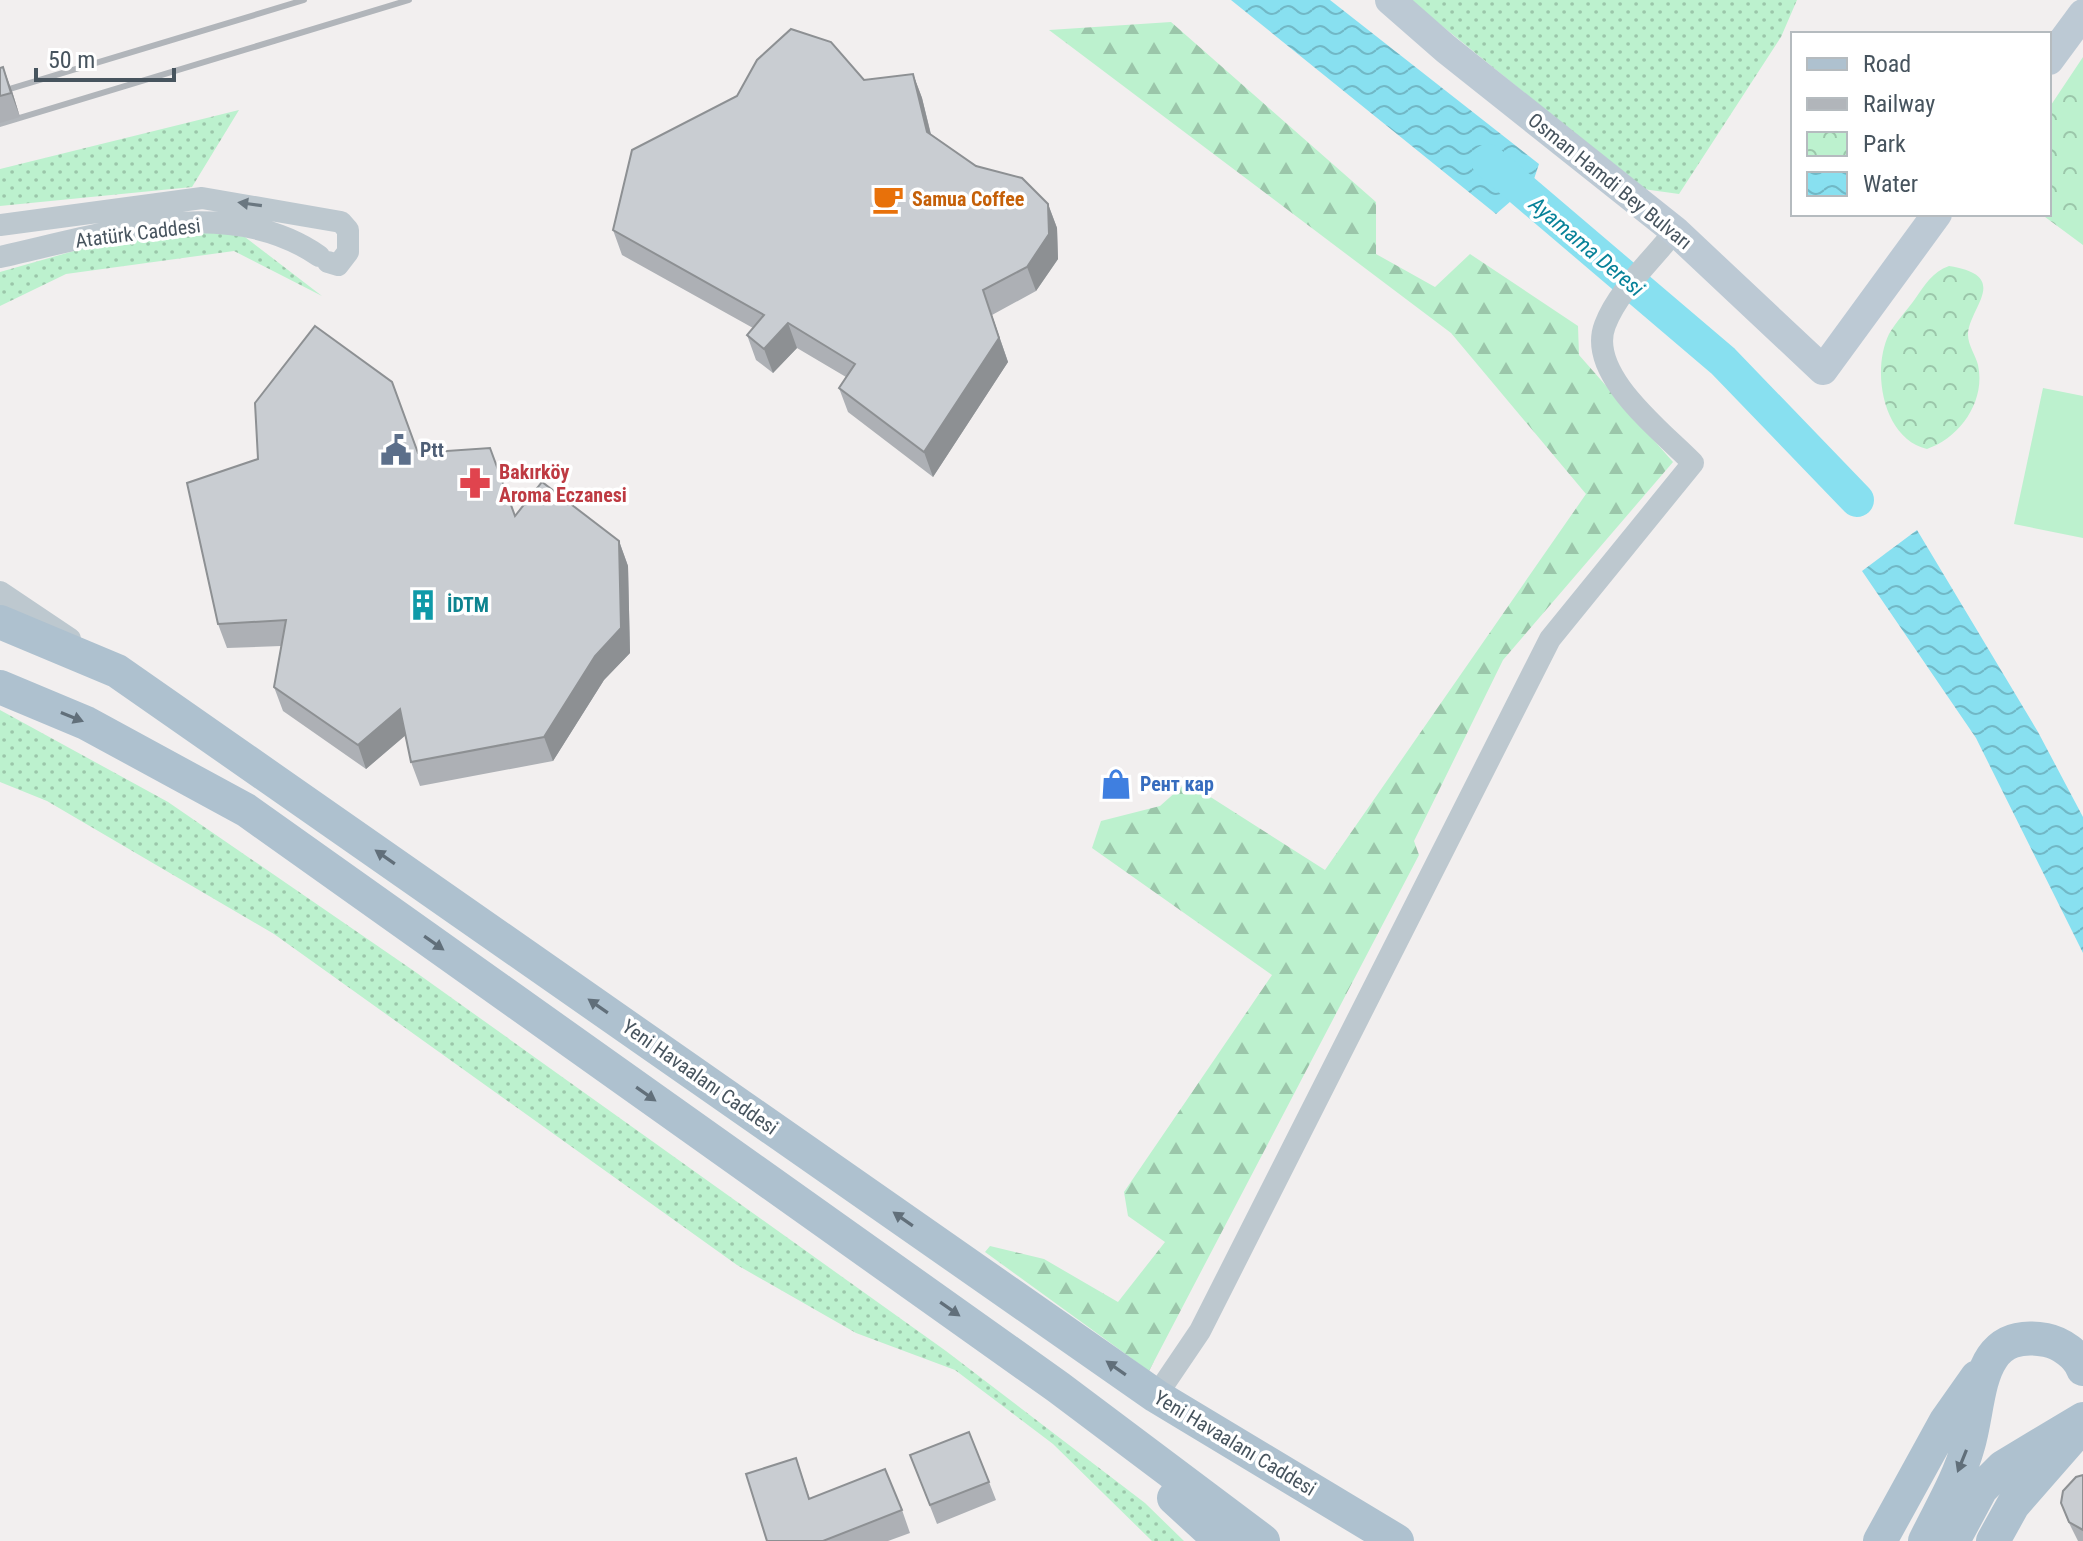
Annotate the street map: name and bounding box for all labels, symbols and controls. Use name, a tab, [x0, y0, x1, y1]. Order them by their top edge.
scale bar	[36, 32, 174, 82]
legend	[1791, 32, 2051, 216]
text: 50 m	[48, 46, 95, 74]
text: Road	[1863, 50, 1911, 78]
text: Railway	[1863, 90, 1935, 118]
street label: Osman Hamdi Bey Bulvarı	[1523, 108, 1697, 254]
text: Park	[1863, 130, 1906, 158]
text: Water	[1863, 170, 1918, 198]
cafe icon: Samua Coffee	[871, 182, 905, 216]
place label: Samua Coffee	[912, 187, 1024, 211]
water label: Ayamama Deresi	[1524, 191, 1649, 301]
one-way arrow	[237, 197, 262, 210]
street label: Atatürk Caddesi	[74, 213, 202, 253]
public building icon: Ptt	[379, 433, 413, 467]
place label: Ptt	[420, 438, 444, 462]
place label: Bakırköy Aroma Eczanesi	[499, 460, 627, 507]
pharmacy icon: Bakırköy Aroma Eczanesi	[458, 466, 492, 500]
building icon: İDTM	[406, 588, 440, 622]
place label: İDTM	[447, 593, 489, 617]
one-way arrow	[60, 710, 84, 723]
shop icon: Рент кар	[1099, 767, 1133, 801]
place label: Рент кар	[1140, 772, 1214, 796]
one-way arrow	[374, 849, 396, 865]
one-way arrow	[424, 935, 445, 950]
one-way arrow	[587, 998, 609, 1014]
street label: Yeni Havaalanı Caddesi	[618, 1014, 782, 1140]
one-way arrow	[636, 1086, 657, 1101]
one-way arrow	[892, 1212, 913, 1227]
one-way arrow	[939, 1301, 960, 1316]
one-way arrow	[1105, 1361, 1126, 1376]
street label: Yeni Havaalanı Caddesi	[1150, 1385, 1320, 1501]
one-way arrow	[1956, 1449, 1969, 1473]

